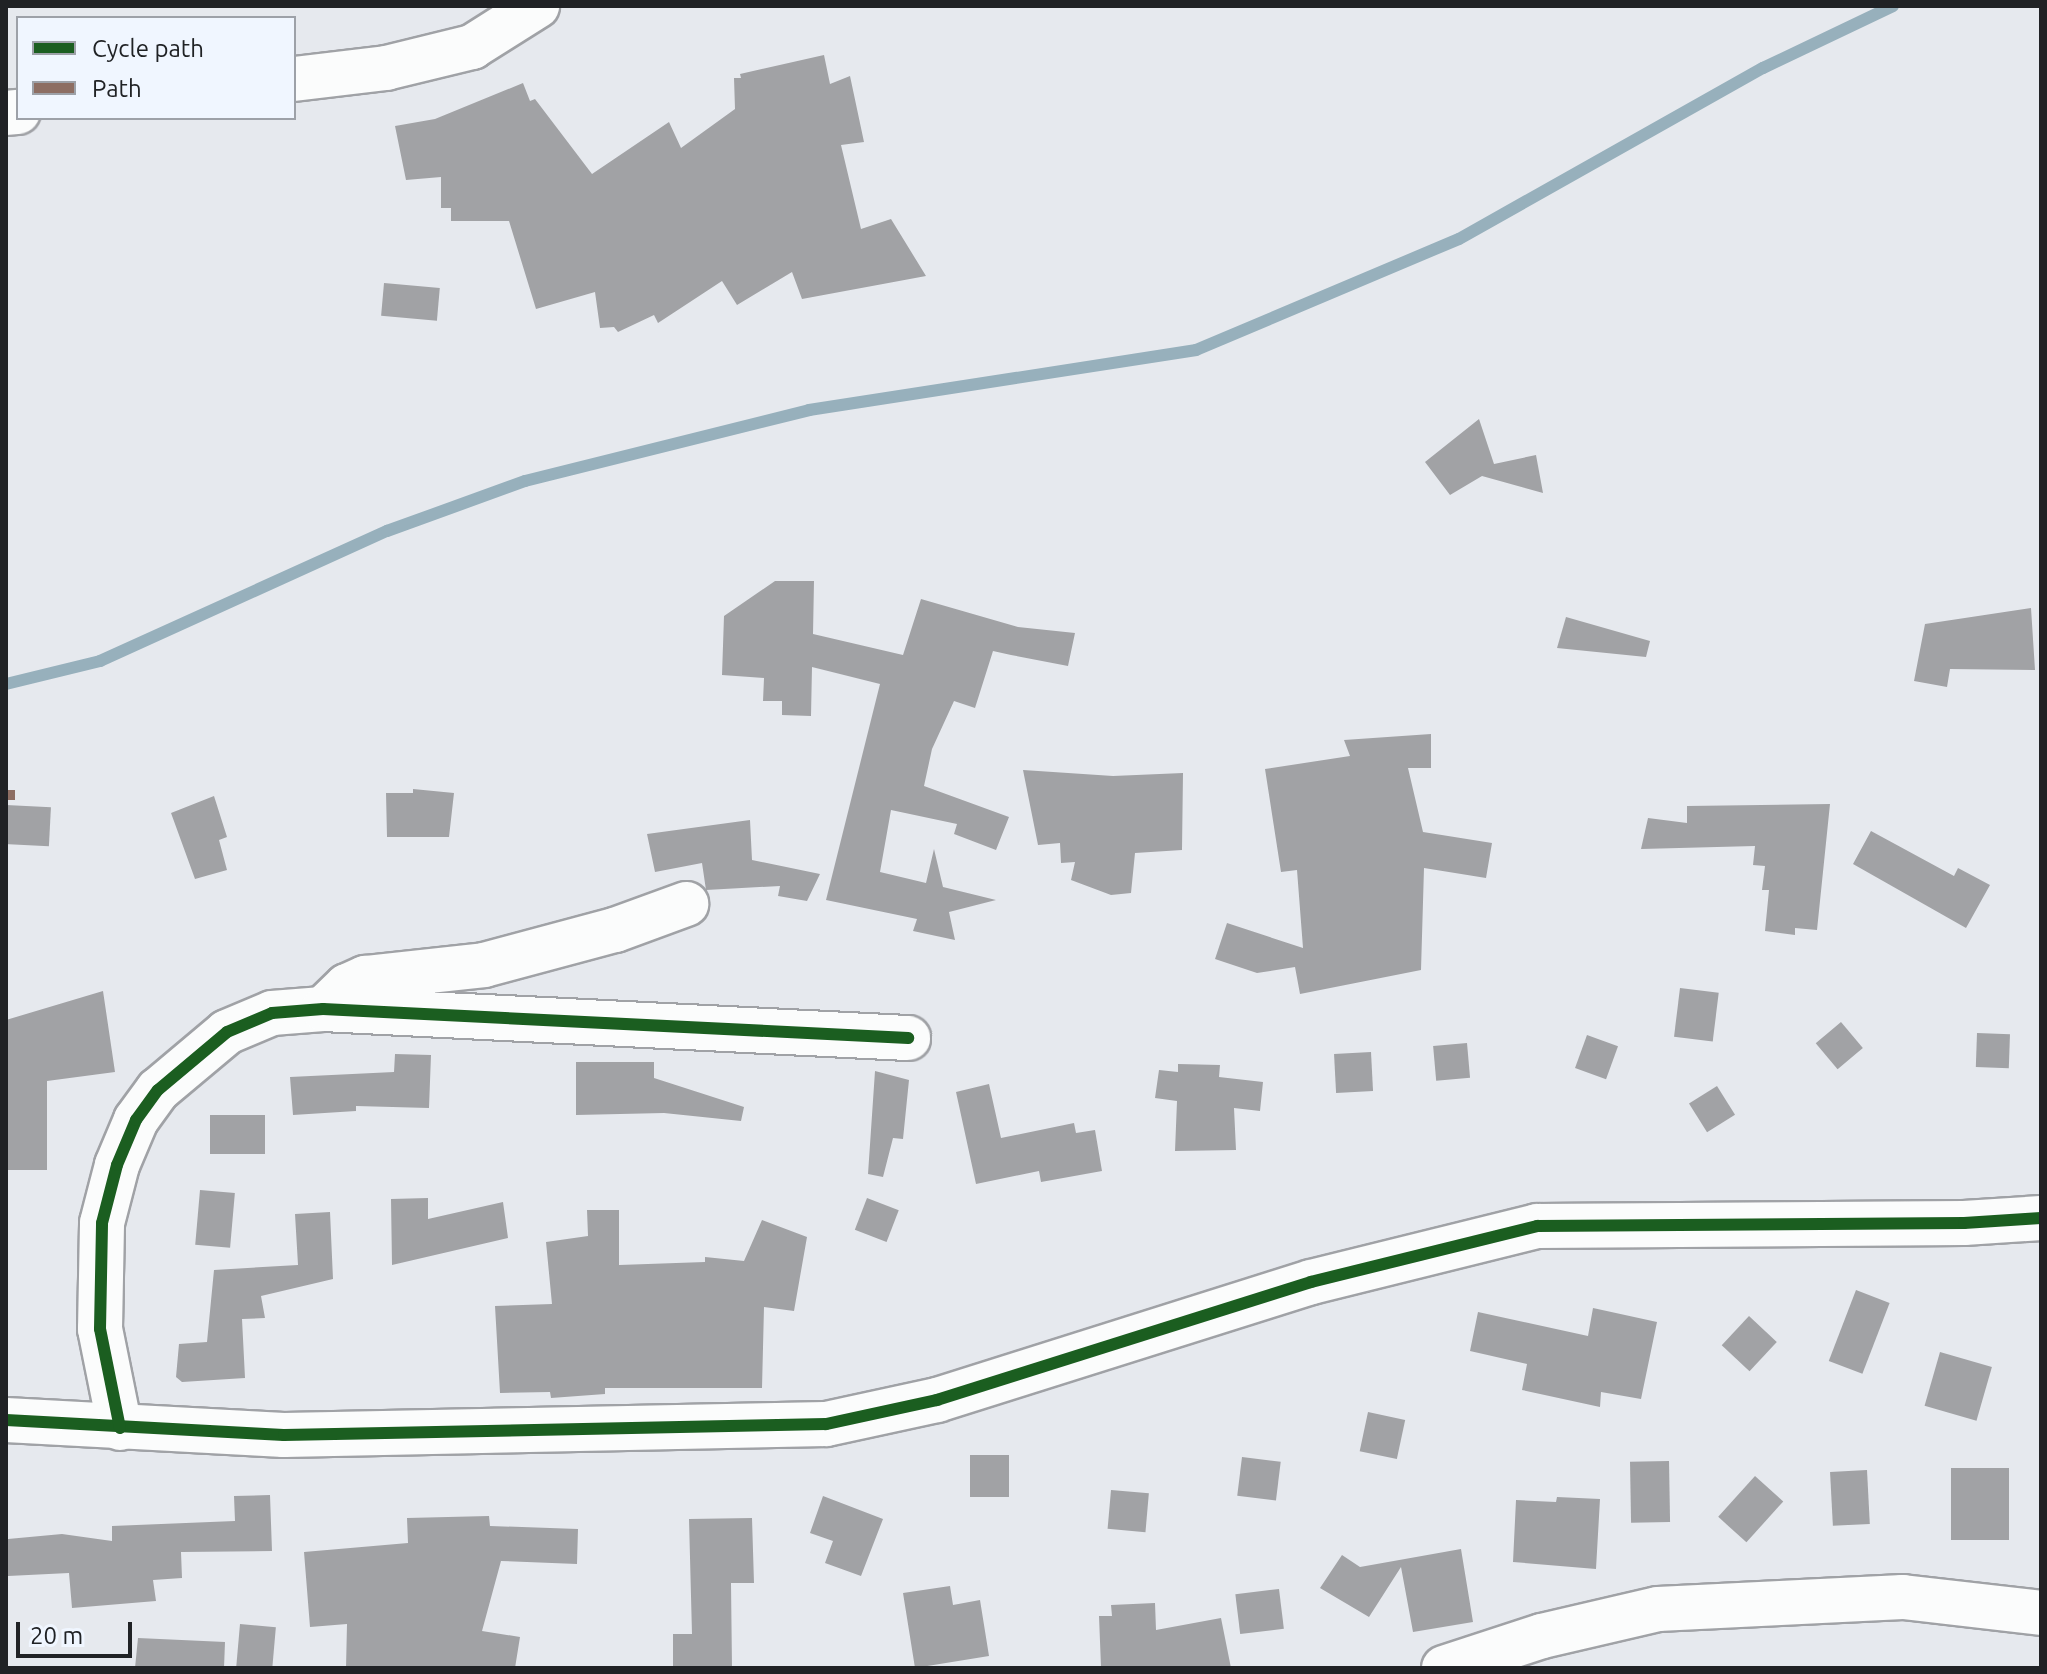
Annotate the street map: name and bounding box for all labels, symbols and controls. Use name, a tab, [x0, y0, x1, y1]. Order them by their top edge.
legend	[16, 16, 296, 120]
text: Cycle path	[92, 35, 204, 62]
text: Path	[92, 75, 142, 102]
scale bar	[20, 1606, 136, 1656]
text: 20 m	[30, 1622, 83, 1649]

